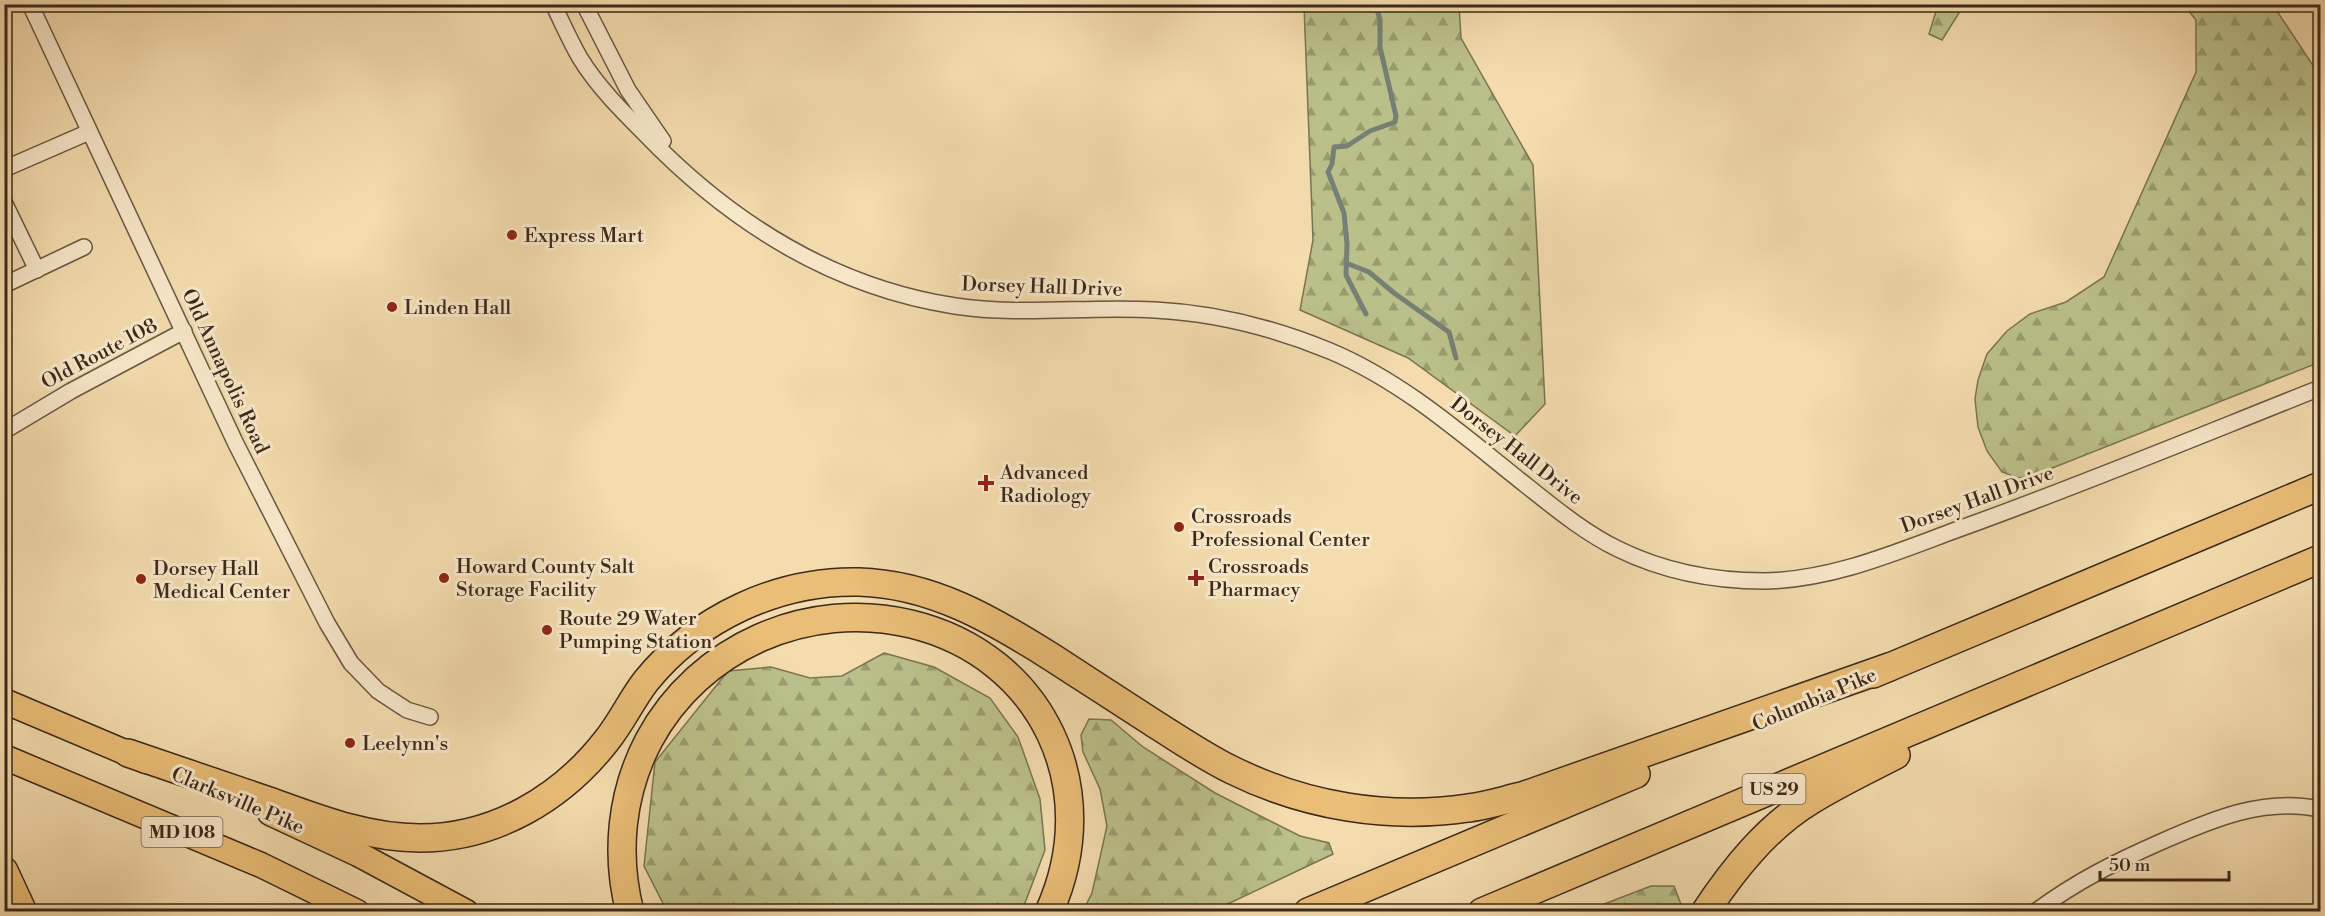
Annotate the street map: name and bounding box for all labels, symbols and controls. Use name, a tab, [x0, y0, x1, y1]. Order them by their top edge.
place label: Express Mart	[524, 224, 644, 249]
marker: Express Mart	[505, 228, 519, 242]
street label: Dorsey Hall Drive	[961, 272, 1123, 303]
street label: Old Annapolis Road	[175, 285, 274, 459]
place label: Linden Hall	[404, 296, 511, 321]
marker: Linden Hall	[385, 300, 399, 314]
street label: Old Route 108	[37, 313, 162, 395]
street label: Dorsey Hall Drive	[1445, 392, 1587, 511]
place label: Advanced Radiology	[999, 461, 1091, 509]
street label: Dorsey Hall Drive	[1898, 461, 2057, 540]
marker: Advanced Radiology	[977, 474, 995, 492]
place label: Crossroads Professional Center	[1191, 505, 1370, 553]
marker: Crossroads Professional Center	[1172, 520, 1186, 534]
place label: Howard County Salt Storage Facility	[456, 555, 635, 603]
place label: Crossroads Pharmacy	[1208, 555, 1309, 603]
place label: Dorsey Hall Medical Center	[153, 557, 291, 605]
marker: Howard County Salt Storage Facility	[437, 571, 451, 585]
marker: Crossroads Pharmacy	[1189, 571, 1203, 585]
marker: Dorsey Hall Medical Center	[134, 572, 148, 586]
place label: Route 29 Water Pumping Station	[559, 607, 712, 655]
marker: Route 29 Water Pumping Station	[540, 623, 554, 637]
street label: Columbia Pike	[1749, 663, 1881, 738]
place label: Leelynn's	[362, 732, 448, 757]
marker: Leelynn's	[343, 736, 357, 750]
street label: Clarksville Pike	[167, 762, 308, 841]
road number: US 29	[1742, 774, 1806, 804]
road number: MD 108	[142, 817, 222, 847]
scale bar	[2100, 844, 2229, 882]
text: 50 m	[2109, 854, 2151, 877]

